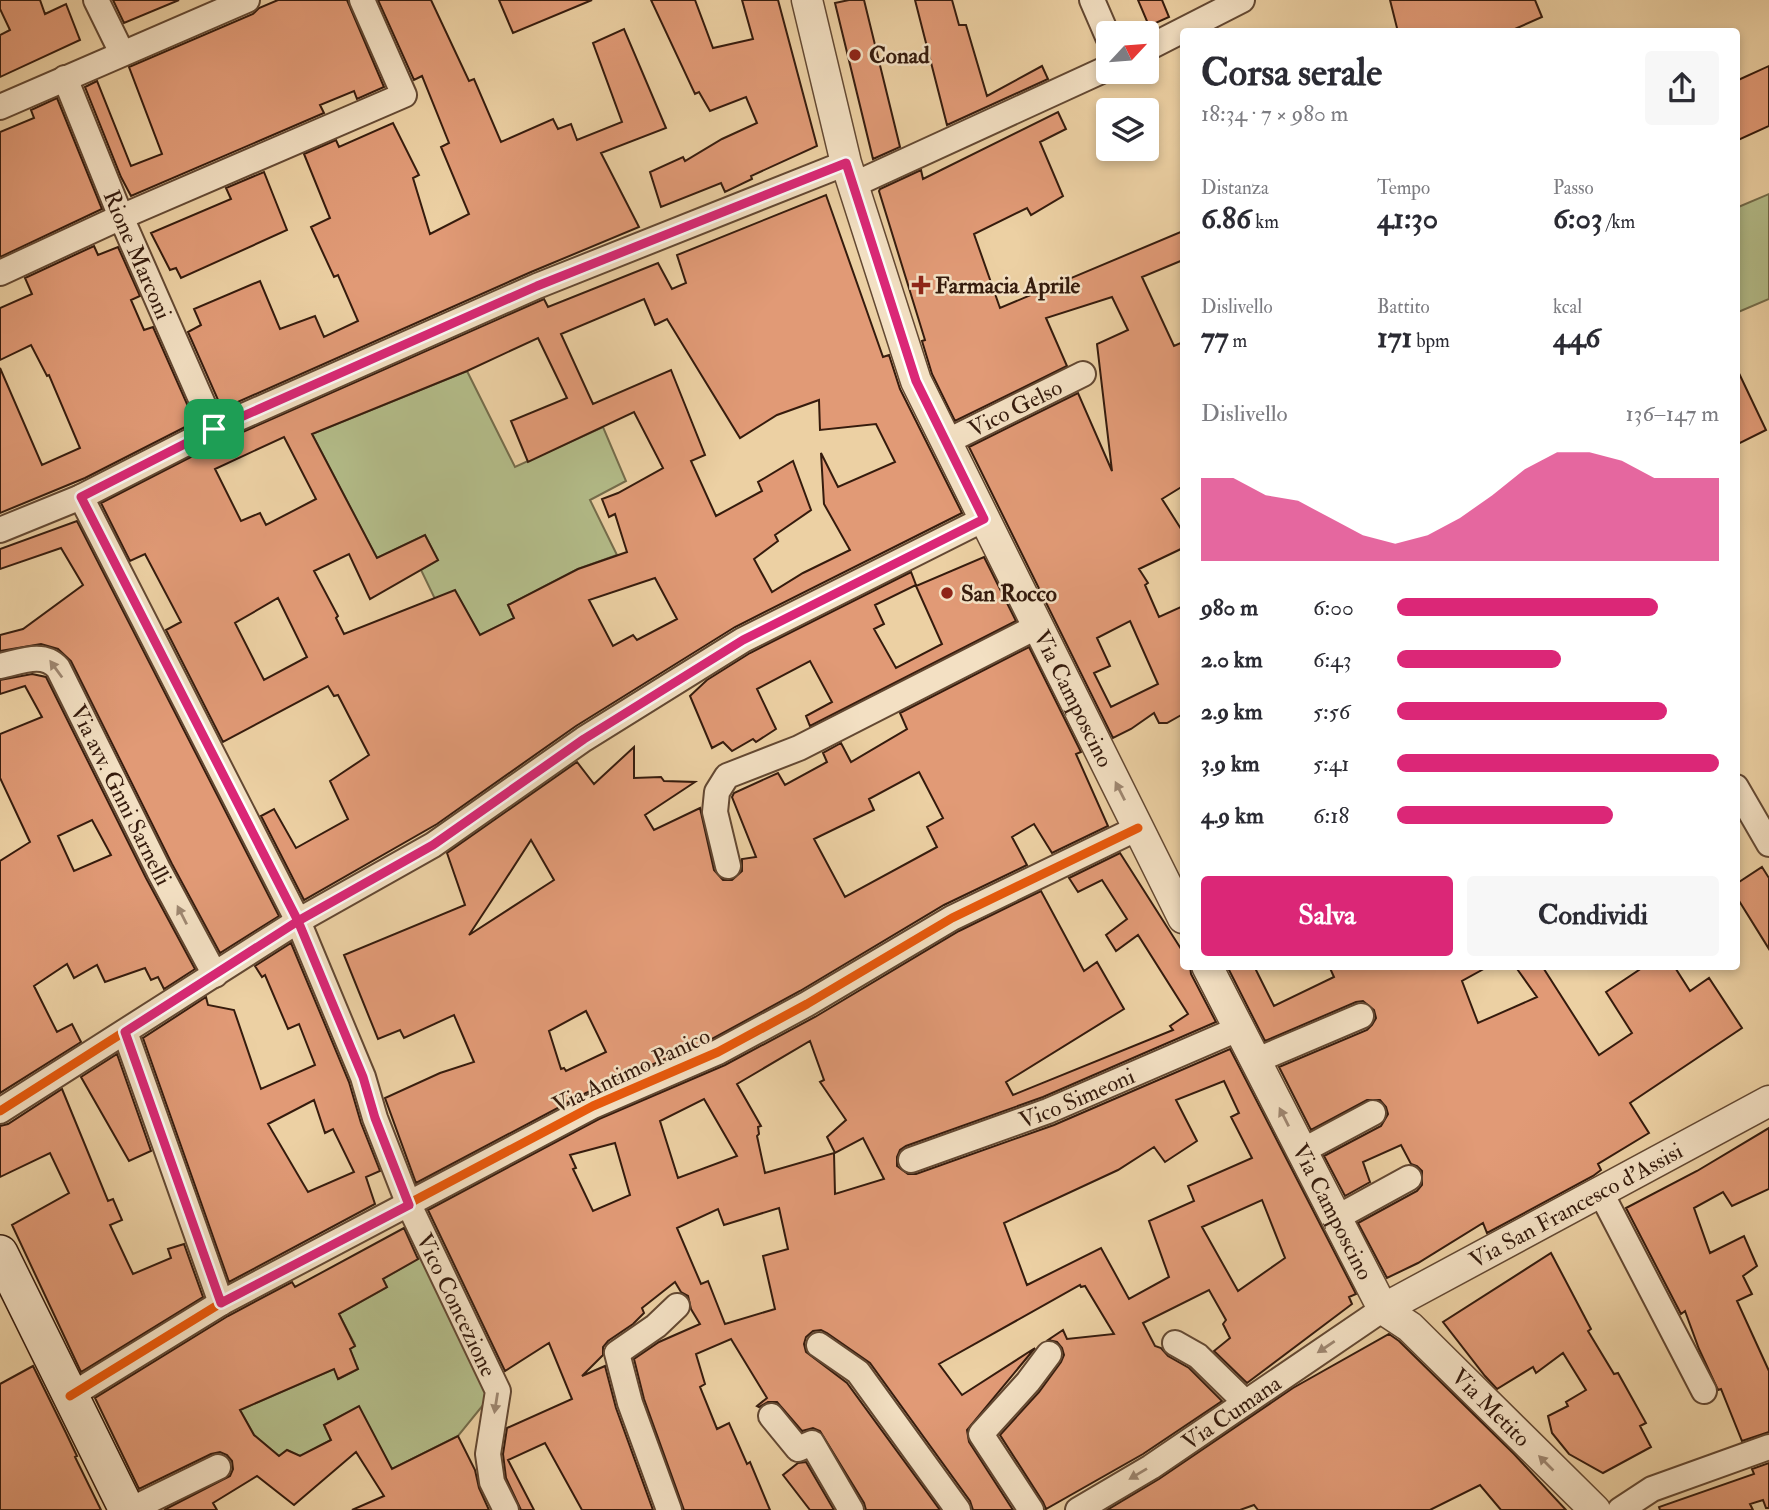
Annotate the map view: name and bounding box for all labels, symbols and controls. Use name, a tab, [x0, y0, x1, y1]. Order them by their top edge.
north arrow	[1096, 21, 1158, 84]
map controls	[1096, 21, 1159, 161]
place label: Conad	[869, 41, 930, 70]
marker: Conad	[847, 47, 863, 63]
text: Corsa serale	[1201, 49, 1382, 97]
button: share	[1645, 51, 1719, 125]
button: layers	[1096, 98, 1159, 161]
text: 18:34 · 7 × 980 m	[1201, 99, 1348, 128]
text: Distanza	[1201, 176, 1269, 200]
text: Tempo	[1377, 176, 1430, 200]
text: Passo	[1553, 176, 1594, 200]
street label: Rione Marconi	[97, 186, 178, 324]
text: 6.86	[1201, 200, 1251, 237]
text: 41:30	[1377, 200, 1438, 237]
text: 6:03	[1553, 200, 1602, 237]
text: km	[1251, 210, 1279, 234]
text: /km	[1602, 210, 1635, 234]
place label: Farmacia Aprile	[935, 271, 1080, 301]
marker: Farmacia Aprile	[913, 277, 929, 293]
text: Dislivello	[1201, 295, 1273, 319]
text: Battito	[1377, 295, 1430, 319]
text: kcal	[1553, 295, 1582, 319]
text: 77	[1201, 319, 1229, 356]
text: 171	[1377, 319, 1412, 356]
text: 446	[1553, 319, 1600, 356]
text: m	[1229, 329, 1247, 353]
text: bpm	[1412, 329, 1450, 353]
street label: Vico Gelso	[963, 373, 1067, 444]
pin	[184, 399, 244, 459]
text: Dislivello	[1201, 399, 1288, 428]
text: 136–147 m	[1625, 399, 1719, 428]
icon: arrive	[195, 410, 233, 448]
place label: San Rocco	[961, 579, 1057, 608]
marker: San Rocco	[939, 585, 955, 601]
text: 980 m	[1201, 593, 1258, 622]
text: 6:00	[1313, 593, 1354, 622]
street label: Via Camposcino	[1027, 625, 1120, 772]
text: 2.0 km	[1201, 645, 1263, 674]
text: 6:43	[1313, 645, 1352, 674]
one-way arrow	[49, 660, 63, 679]
text: 2.9 km	[1201, 697, 1263, 726]
text: 5:56	[1313, 697, 1350, 726]
street label: Via avv. Gnni Sarnelli	[63, 700, 178, 891]
text: 3.9 km	[1201, 749, 1260, 778]
text: 5:41	[1313, 749, 1349, 778]
one-way arrow	[1114, 781, 1125, 801]
text: 4.9 km	[1201, 801, 1264, 830]
text: 6:18	[1313, 801, 1349, 830]
button: Salva	[1201, 876, 1453, 956]
button: Condividi	[1467, 876, 1719, 956]
one-way arrow	[176, 905, 188, 925]
street label: Via Antimo Panico	[548, 1021, 715, 1120]
street label: Vico Simeoni	[1015, 1061, 1139, 1135]
one-way arrow	[1278, 1107, 1290, 1127]
street label: Via San Francesco d'Assisi	[1464, 1136, 1688, 1275]
street label: Via Camposcino	[1286, 1139, 1380, 1285]
street label: Vico Concezione	[410, 1228, 503, 1382]
one-way arrow	[1317, 1340, 1335, 1354]
street label: Via Metito	[1445, 1362, 1536, 1453]
street label: Via Cumana	[1176, 1368, 1287, 1457]
one-way arrow	[490, 1392, 501, 1414]
one-way arrow	[1537, 1454, 1554, 1471]
one-way arrow	[1129, 1468, 1148, 1481]

